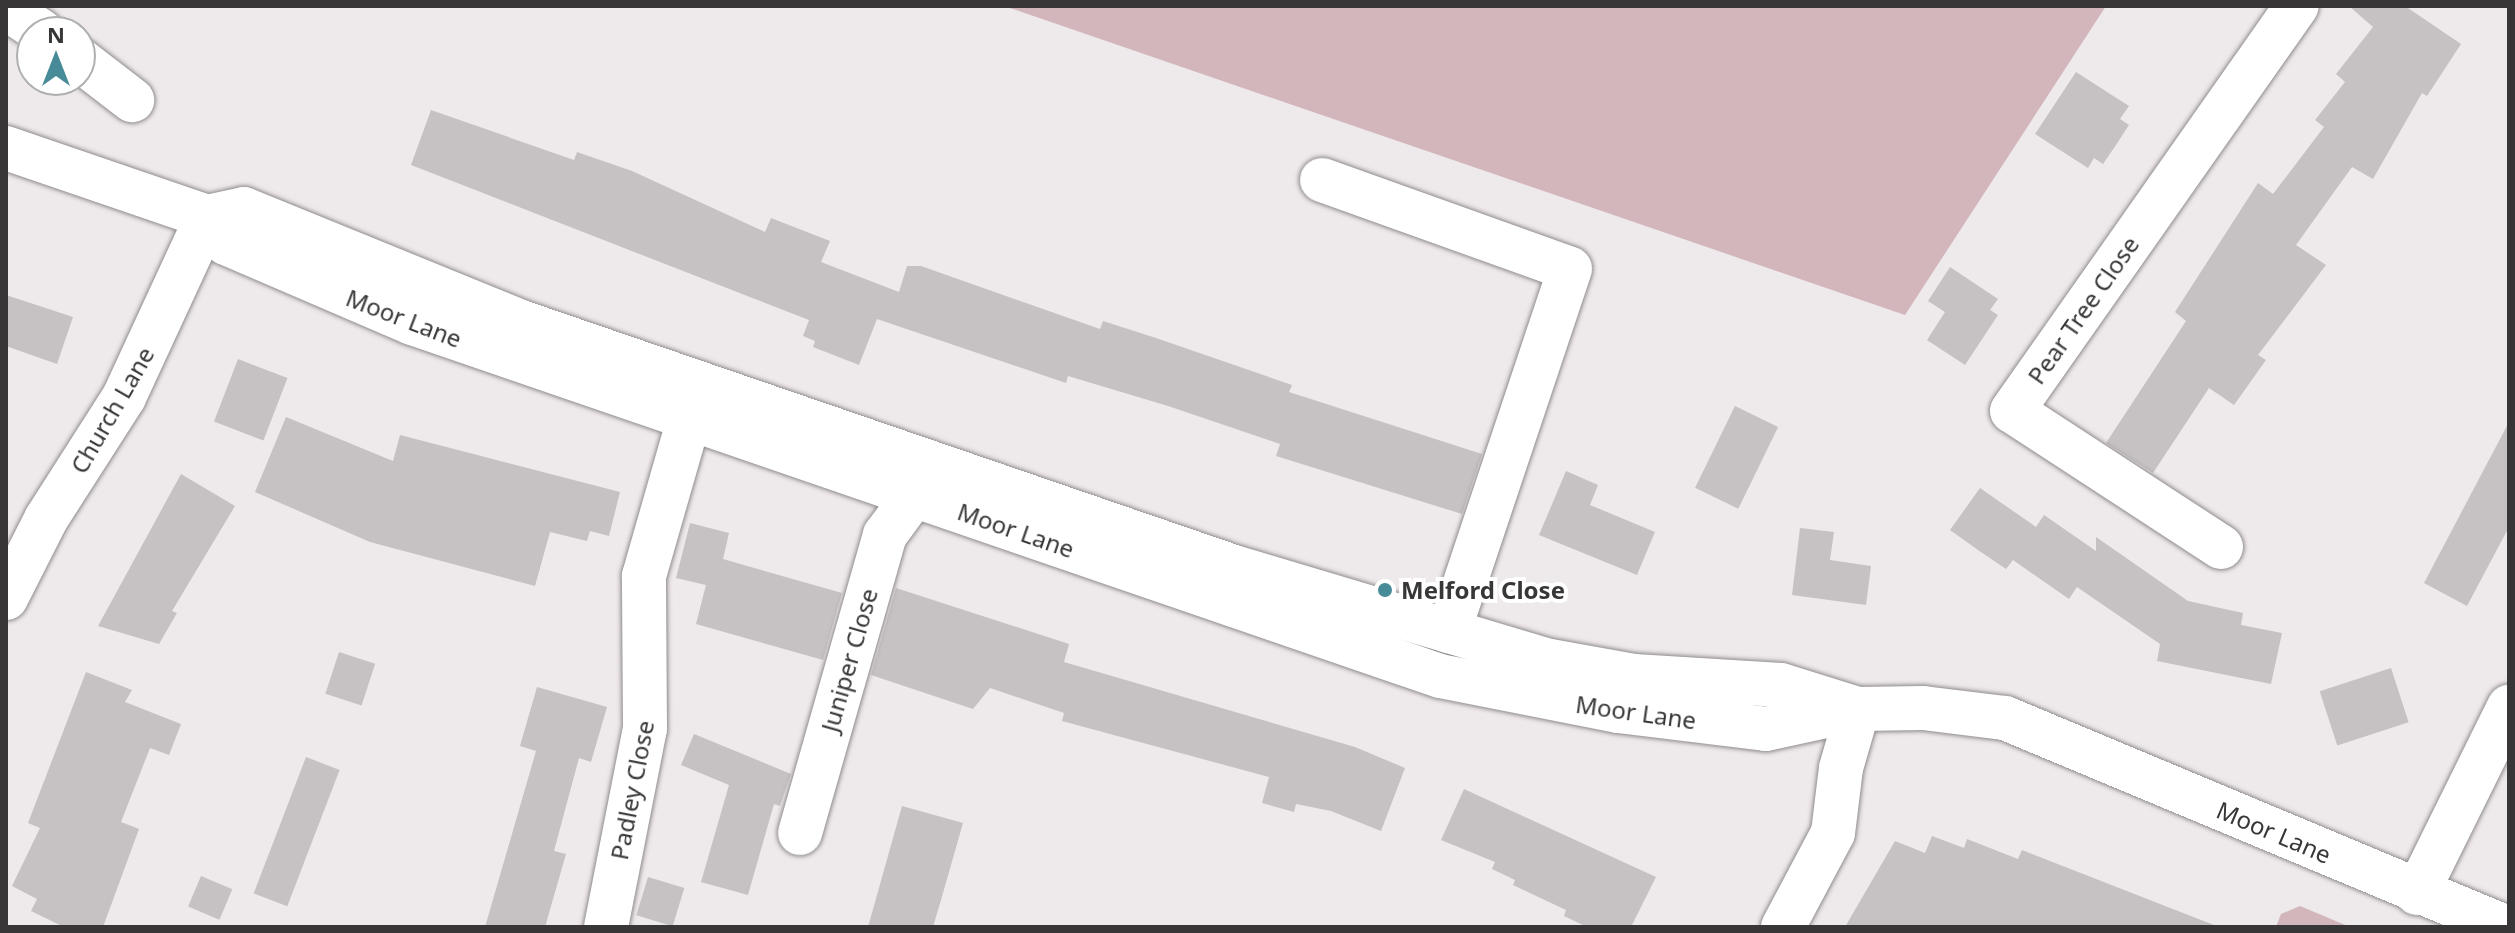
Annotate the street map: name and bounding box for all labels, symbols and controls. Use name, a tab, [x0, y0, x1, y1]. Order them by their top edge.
north arrow	[16, 16, 96, 96]
text: N	[47, 19, 65, 49]
street label: Pear Tree Close	[2021, 231, 2145, 389]
street label: Moor Lane	[342, 283, 466, 353]
street label: Church Lane	[64, 342, 160, 478]
street label: Moor Lane	[954, 497, 1078, 563]
place label: Melford Close	[1401, 576, 1565, 604]
marker: Melford Close	[1376, 581, 1394, 599]
street label: Juniper Close	[815, 585, 883, 735]
street label: Moor Lane	[1574, 689, 1698, 735]
street label: Padley Close	[604, 718, 660, 862]
street label: Moor Lane	[2213, 795, 2335, 869]

